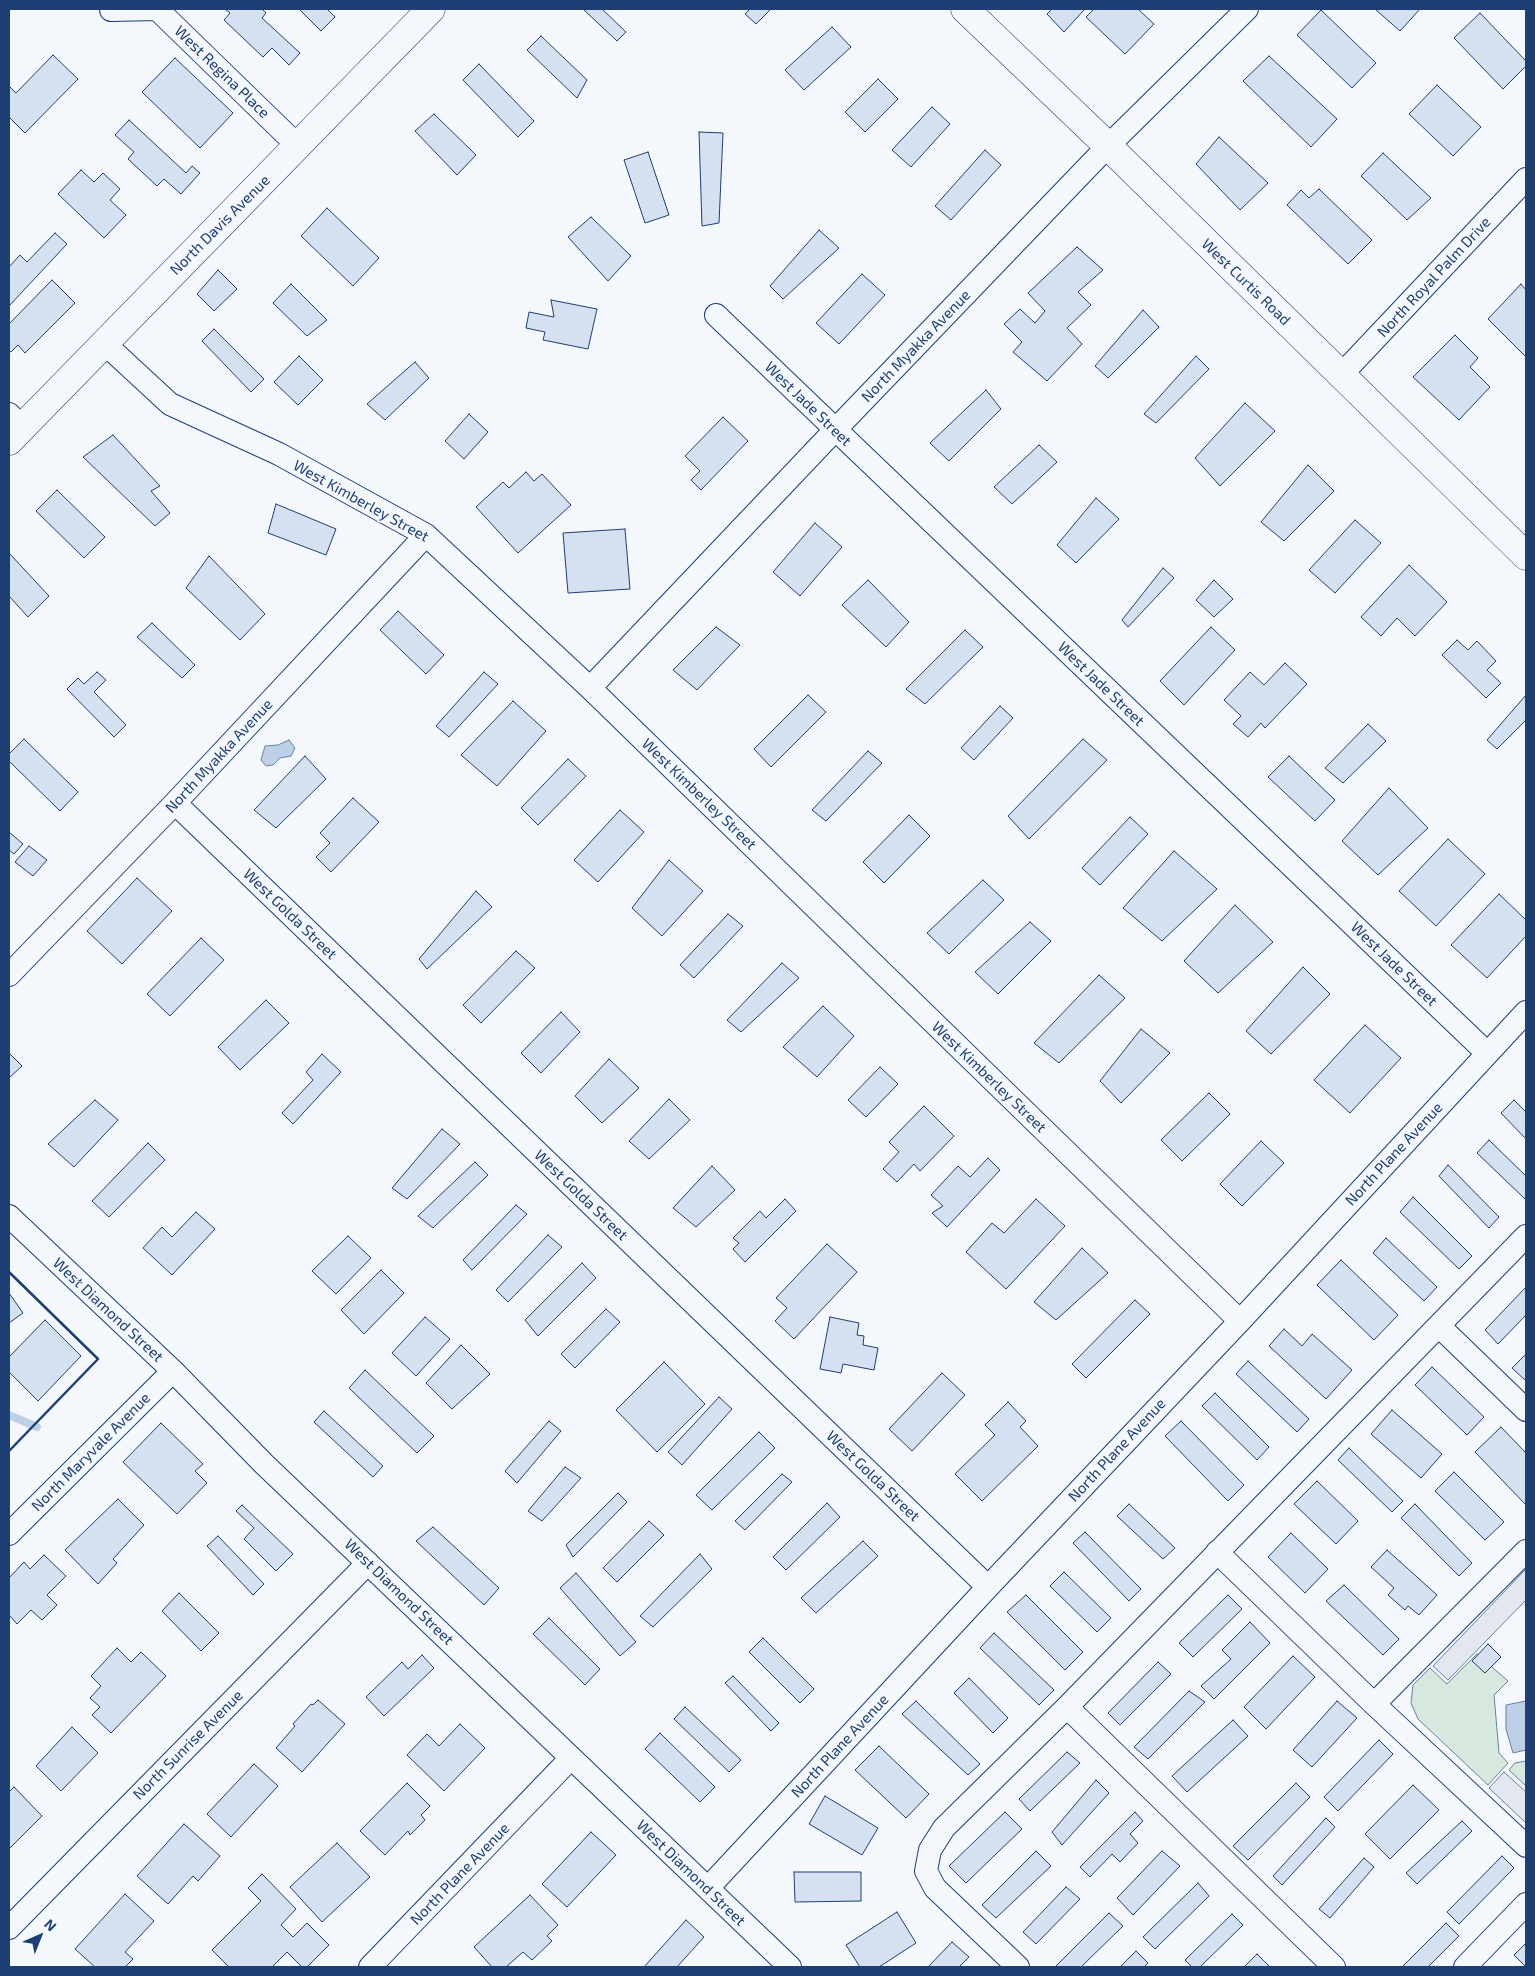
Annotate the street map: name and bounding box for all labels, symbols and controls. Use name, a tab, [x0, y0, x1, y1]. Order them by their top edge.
street label: West Regina Place	[171, 22, 273, 122]
street label: North Davis Avenue	[166, 171, 274, 279]
street label: North Royal Palm Drive	[1374, 213, 1494, 341]
street label: West Curtis Road	[1198, 235, 1294, 329]
street label: North Myakka Avenue	[858, 286, 974, 406]
street label: West Jade Street	[761, 358, 855, 450]
street label: West Kimberley Street	[290, 456, 432, 546]
street label: West Jade Street	[1054, 638, 1148, 730]
street label: North Myakka Avenue	[162, 695, 276, 817]
street label: West Kimberley Street	[638, 735, 760, 853]
street label: West Golda Street	[240, 865, 340, 963]
street label: West Jade Street	[1347, 918, 1441, 1010]
street label: West Kimberley Street	[928, 1018, 1050, 1136]
street label: North Plane Avenue	[1341, 1099, 1447, 1209]
street label: West Golda Street	[531, 1146, 631, 1244]
street label: West Diamond Street	[49, 1254, 167, 1366]
street label: North Maryvale Avenue	[28, 1389, 154, 1515]
street label: North Plane Avenue	[1064, 1395, 1170, 1505]
street label: West Golda Street	[823, 1427, 923, 1525]
street label: West Diamond Street	[341, 1535, 457, 1649]
street label: North Sunrise Avenue	[129, 1686, 247, 1804]
street label: North Plane Avenue	[787, 1691, 893, 1801]
street label: West Diamond Street	[633, 1816, 749, 1930]
street label: North Plane Avenue	[407, 1819, 513, 1929]
north arrow	[15, 1911, 65, 1961]
text: N	[41, 1915, 60, 1934]

